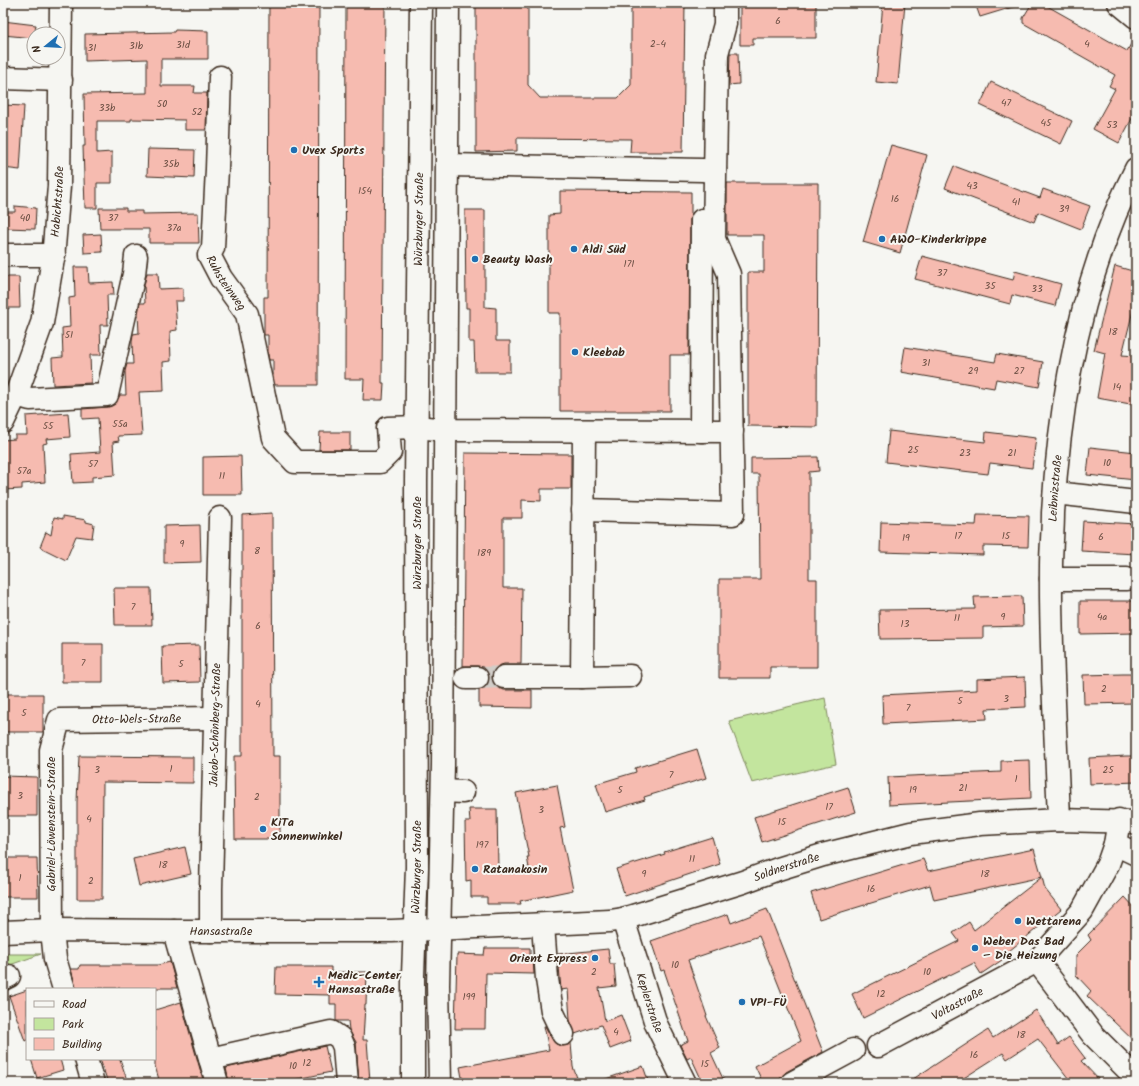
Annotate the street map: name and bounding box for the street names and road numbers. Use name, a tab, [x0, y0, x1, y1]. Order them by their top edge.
street label: Habichtstraße	[45, 165, 69, 238]
street label: Würzburger Straße	[409, 172, 429, 266]
street label: Ruhsteinweg	[201, 252, 251, 315]
street label: Leibnizstraße	[1043, 453, 1067, 522]
street label: Würzburger Straße	[408, 496, 427, 590]
street label: Jakob-Schönberg-Straße	[204, 662, 226, 787]
street label: Otto-Wels-Straße	[92, 709, 182, 729]
street label: Gabriel-Löwenstein-Straße	[42, 756, 61, 891]
street label: Würzburger Straße	[406, 820, 427, 914]
street label: Soldnerstraße	[751, 847, 822, 887]
street label: Hansastraße	[190, 922, 253, 941]
street label: Keplerstraße	[631, 970, 669, 1037]
street label: Voltastraße	[928, 981, 987, 1025]

